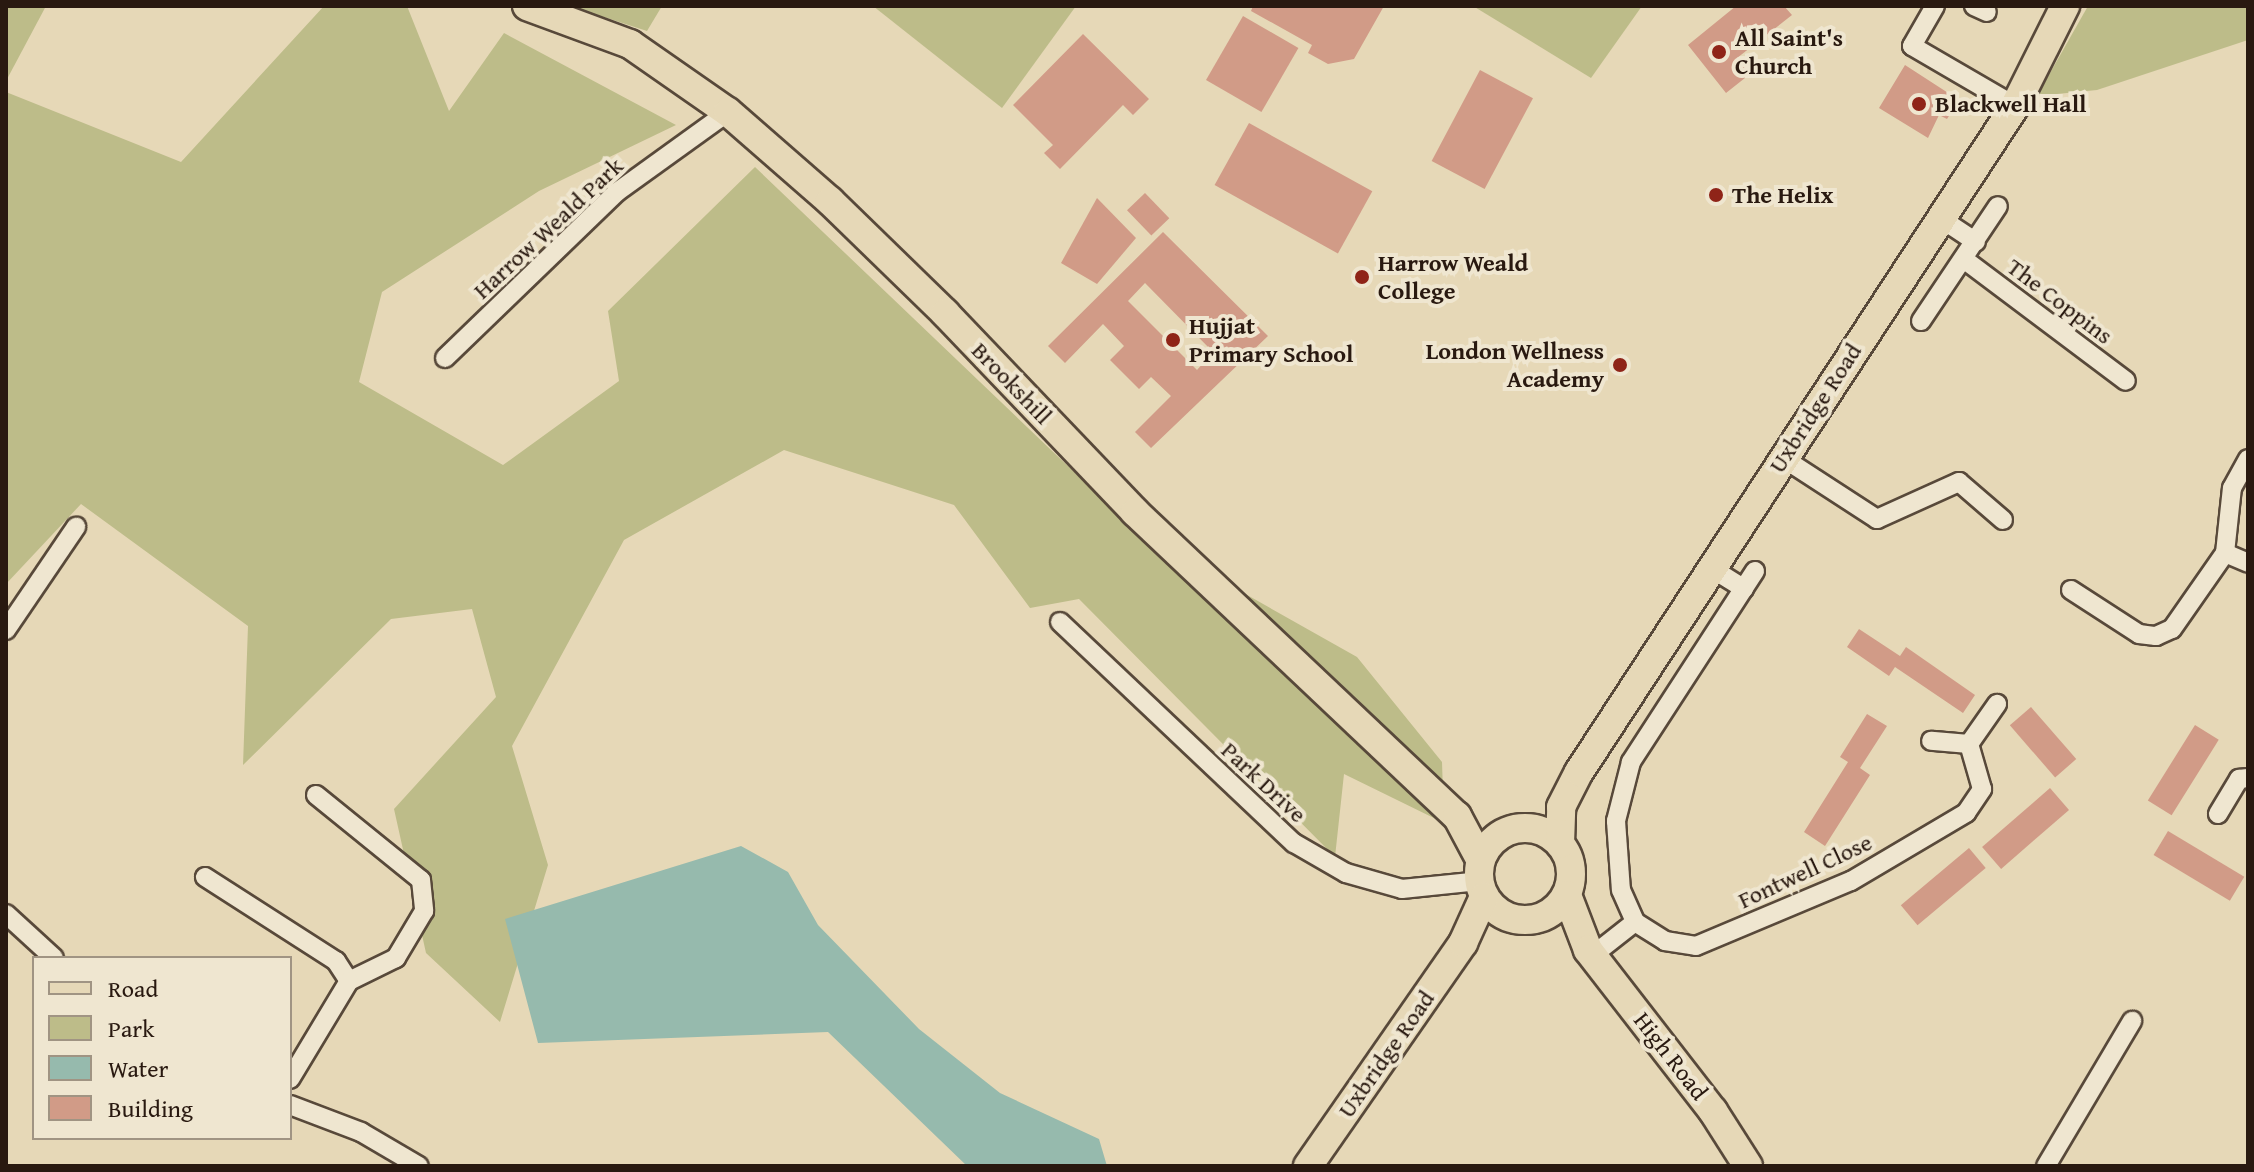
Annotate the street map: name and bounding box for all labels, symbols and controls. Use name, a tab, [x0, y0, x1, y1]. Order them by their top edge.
place label: All Saint's Church	[1735, 24, 1843, 80]
marker: All Saint's Church	[1710, 43, 1728, 61]
place label: Blackwell Hall	[1935, 90, 2087, 118]
marker: Blackwell Hall	[1910, 95, 1928, 113]
street label: Harrow Weald Park	[467, 151, 629, 305]
place label: The Helix	[1732, 181, 1833, 209]
marker: The Helix	[1707, 186, 1725, 204]
place label: Harrow Weald College	[1378, 249, 1528, 305]
street label: The Coppins	[2002, 252, 2118, 350]
marker: Harrow Weald College	[1353, 268, 1371, 286]
place label: Hujjat Primary School	[1189, 312, 1353, 368]
marker: Hujjat Primary School	[1164, 331, 1182, 349]
street label: Brookshill	[966, 336, 1058, 430]
place label: London Wellness Academy	[1426, 337, 1604, 393]
street label: Uxbridge Road	[1762, 338, 1868, 478]
marker: London Wellness Academy	[1611, 356, 1629, 374]
street label: Park Drive	[1216, 736, 1312, 828]
street label: Fontwell Close	[1733, 827, 1877, 915]
legend	[32, 956, 292, 1140]
text: Road	[108, 971, 158, 1006]
street label: Uxbridge Road	[1332, 985, 1440, 1123]
street label: High Road	[1628, 1006, 1714, 1106]
text: Park	[108, 1011, 154, 1046]
text: Water	[108, 1051, 168, 1086]
text: Building	[108, 1091, 193, 1126]

